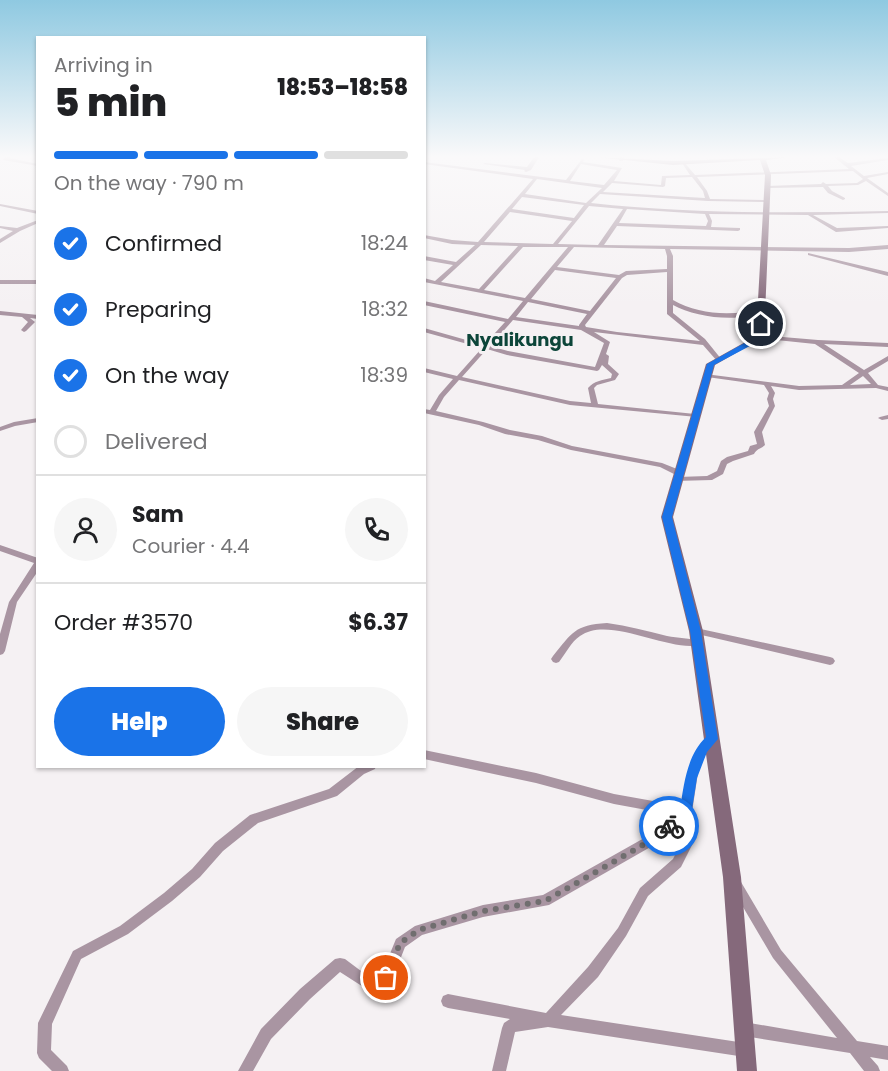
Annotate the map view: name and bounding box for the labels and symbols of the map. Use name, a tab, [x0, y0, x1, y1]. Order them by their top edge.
pin	[735, 298, 786, 349]
district label: Nyalikungu	[466, 327, 574, 352]
courier	[639, 796, 699, 856]
pin	[360, 952, 411, 1003]

